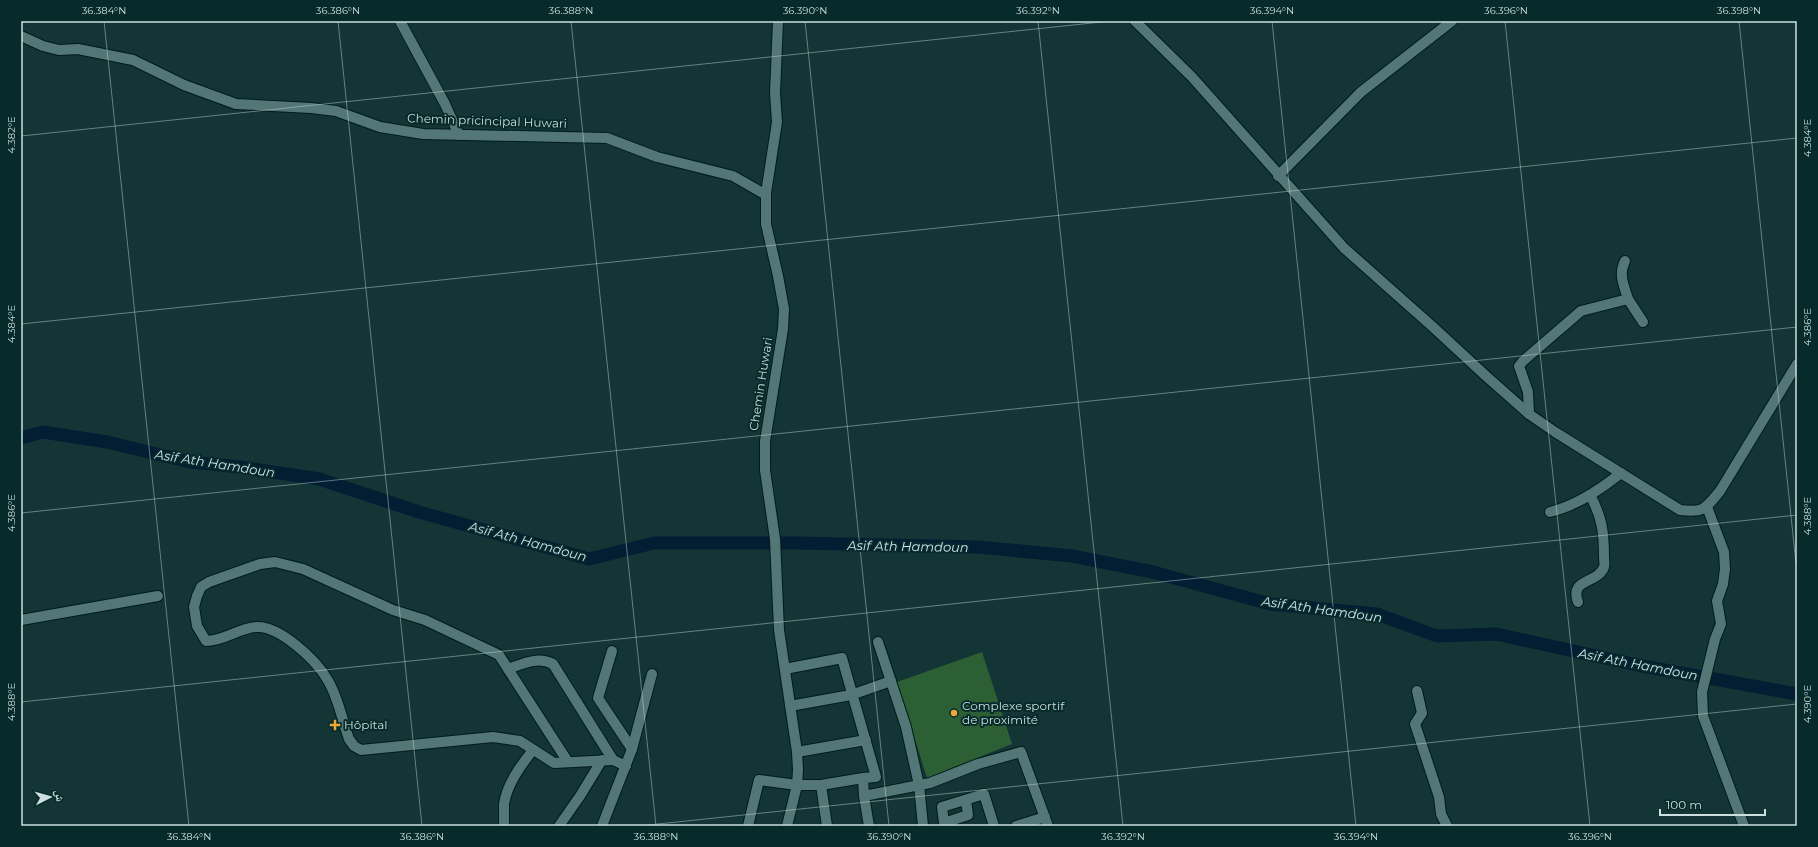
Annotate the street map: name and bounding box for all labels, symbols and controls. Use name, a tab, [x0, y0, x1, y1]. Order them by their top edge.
text: 36.384°N	[82, 4, 126, 17]
text: 36.386°N	[316, 4, 360, 17]
text: 36.388°N	[549, 4, 593, 17]
text: 36.390°N	[783, 4, 827, 17]
text: 36.392°N	[1016, 4, 1060, 17]
text: 36.394°N	[1250, 4, 1294, 17]
text: 36.396°N	[1484, 4, 1528, 17]
text: 36.398°N	[1717, 4, 1761, 17]
street label: Chemin pricincipal Huwari	[407, 110, 567, 131]
text: 4.382°E	[5, 116, 18, 154]
text: 4.384°E	[1801, 119, 1814, 157]
text: 4.384°E	[5, 305, 18, 343]
text: 4.386°E	[1801, 308, 1814, 346]
street label: Chemin Huwari	[746, 336, 775, 432]
water label: Asif Ath Hamdoun	[153, 445, 276, 480]
text: 4.386°E	[5, 494, 18, 532]
text: 4.388°E	[1801, 497, 1814, 535]
water label: Asif Ath Hamdoun	[466, 517, 589, 564]
water label: Asif Ath Hamdoun	[846, 537, 969, 555]
water label: Asif Ath Hamdoun	[1260, 592, 1383, 625]
water label: Asif Ath Hamdoun	[1576, 644, 1699, 683]
text: 4.388°E	[5, 683, 18, 721]
text: 4.390°E	[1801, 685, 1814, 723]
place label: Complexe sportif de proximité	[962, 698, 1065, 727]
marker: Complexe sportif de proximité	[949, 708, 959, 718]
place label: Hôpital	[344, 717, 387, 732]
marker: Hôpital	[329, 719, 341, 731]
north arrow	[30, 777, 70, 817]
text: ش	[51, 789, 68, 803]
scale bar	[1660, 791, 1765, 817]
text: 100 m	[1666, 797, 1702, 812]
text: 36.384°N	[167, 830, 211, 843]
text: 36.386°N	[400, 830, 444, 843]
text: 36.388°N	[634, 830, 678, 843]
text: 36.390°N	[867, 830, 911, 843]
text: 36.392°N	[1101, 830, 1145, 843]
text: 36.394°N	[1334, 830, 1378, 843]
text: 36.396°N	[1568, 830, 1612, 843]

